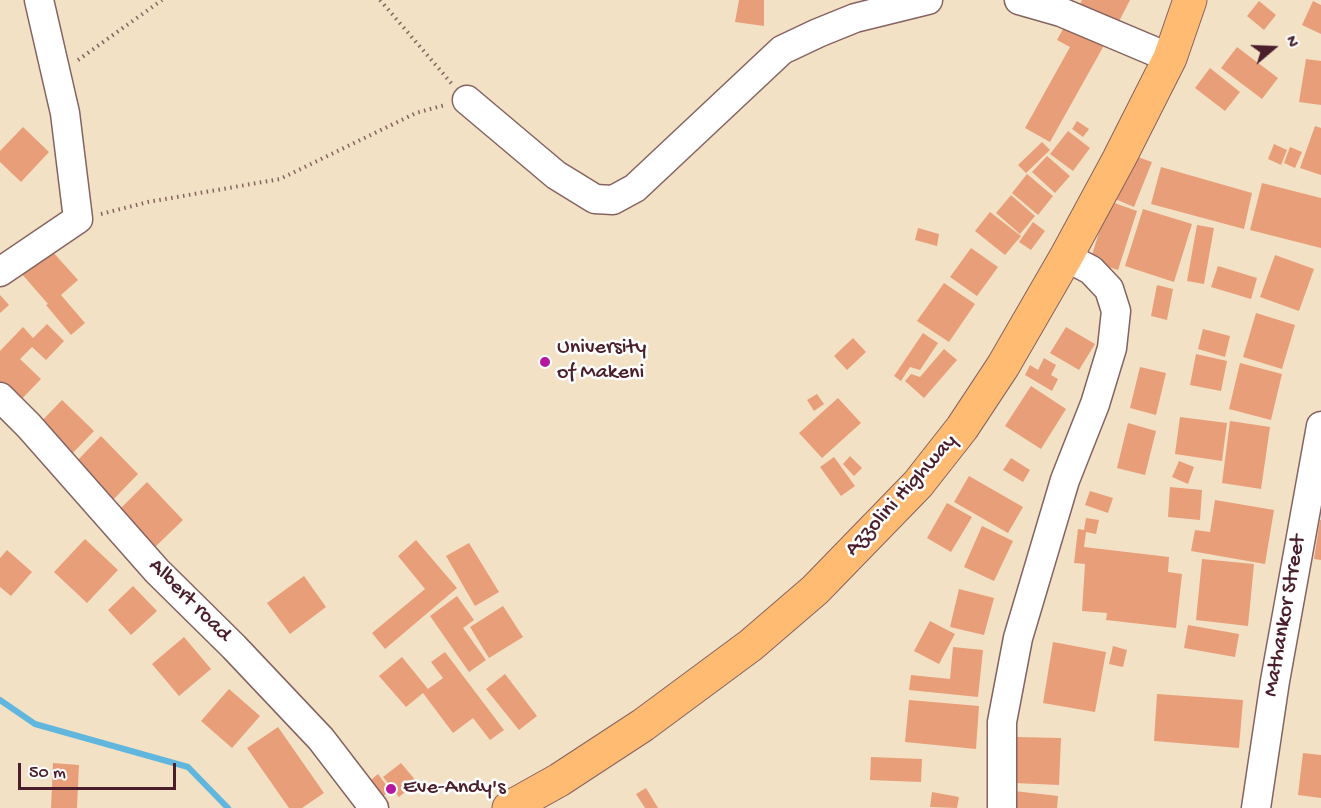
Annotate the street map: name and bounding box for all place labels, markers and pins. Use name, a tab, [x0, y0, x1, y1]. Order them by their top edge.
place label: University of Makeni	[557, 336, 646, 388]
marker: University of Makeni	[538, 355, 552, 369]
place label: Eve-Andy's	[403, 776, 506, 802]
marker: Eve-Andy's	[384, 782, 398, 796]

